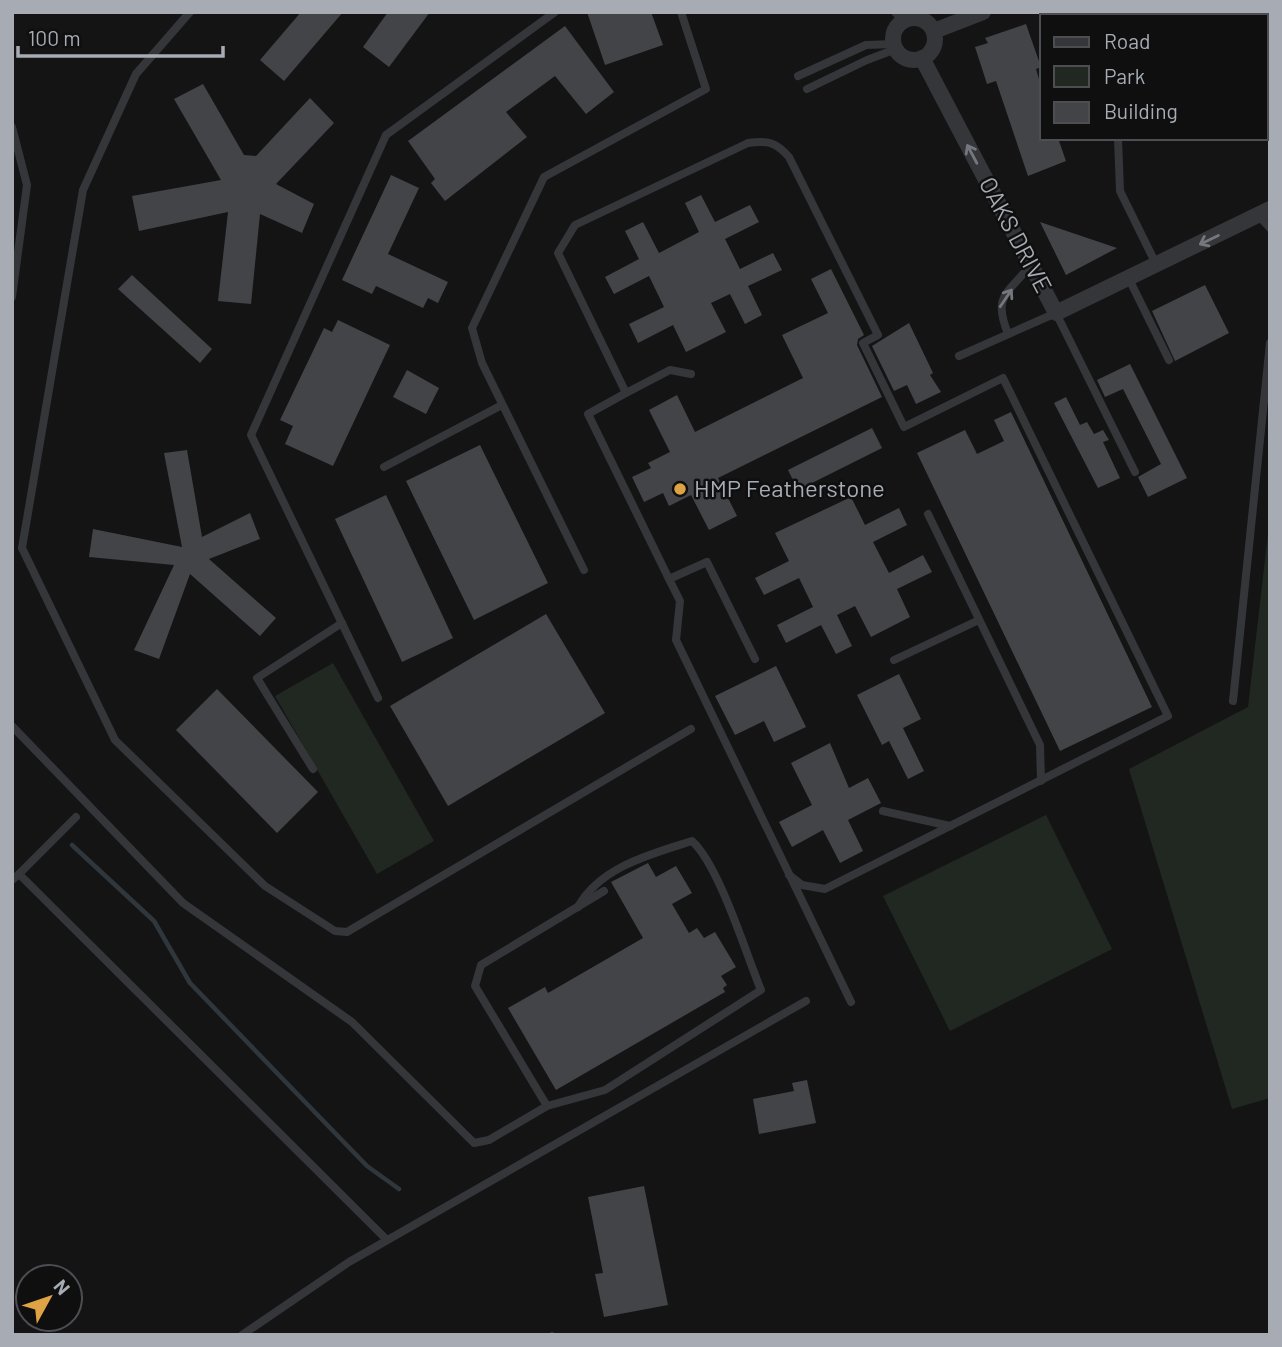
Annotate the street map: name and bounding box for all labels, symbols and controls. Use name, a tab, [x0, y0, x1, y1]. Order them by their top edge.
scale bar	[18, 14, 222, 58]
legend	[1040, 14, 1268, 140]
text: 100 m	[28, 25, 81, 50]
text: Road	[1104, 28, 1150, 53]
text: Park	[1104, 63, 1145, 88]
text: Building	[1104, 98, 1178, 123]
one-way arrow	[964, 144, 978, 165]
street label: OAKS DRIVE	[974, 172, 1059, 297]
one-way arrow	[1199, 234, 1220, 248]
one-way arrow	[999, 289, 1013, 308]
place label: HMP Featherstone	[694, 473, 885, 502]
marker: HMP Featherstone	[672, 481, 688, 497]
north arrow	[14, 1263, 84, 1333]
text: N	[50, 1275, 75, 1299]

